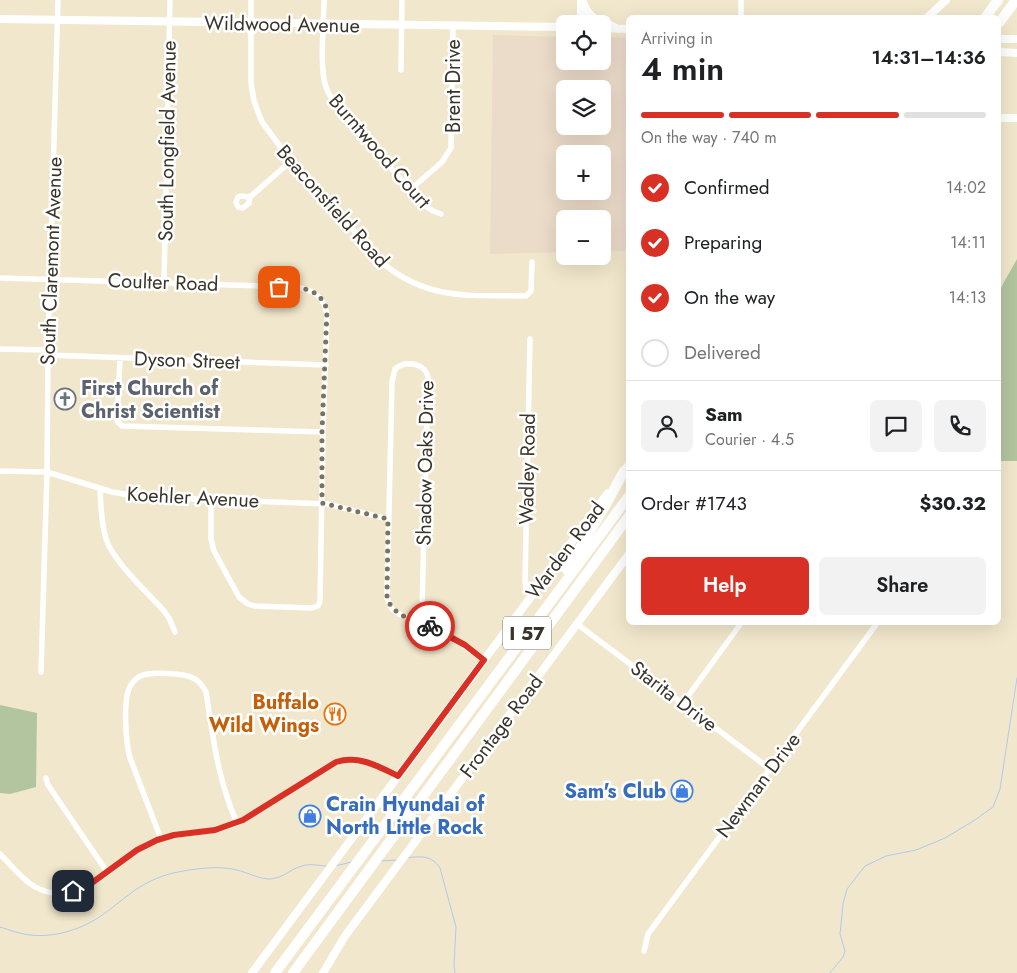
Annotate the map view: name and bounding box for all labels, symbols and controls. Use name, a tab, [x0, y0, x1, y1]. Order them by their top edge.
street label: Wildwood Avenue	[204, 9, 360, 40]
map controls	[556, 15, 611, 265]
button: locate	[556, 15, 611, 70]
text: Arriving in	[641, 27, 713, 50]
street label: Brent Drive	[439, 39, 468, 133]
street label: South Longfield Avenue	[151, 40, 184, 242]
text: 14:31–14:36	[871, 44, 986, 71]
text: 4 min	[641, 46, 724, 92]
button: layers	[556, 80, 611, 135]
street label: Burntwood Court	[322, 88, 438, 215]
text: On the way · 740 m	[641, 126, 777, 149]
street label: Beaconsfield Road	[269, 138, 396, 274]
button: +	[556, 145, 611, 200]
street label: South Claremont Avenue	[33, 156, 70, 366]
icon: check	[641, 174, 669, 202]
text: Confirmed	[684, 174, 770, 201]
text: 14:02	[946, 176, 986, 199]
button: −	[556, 210, 611, 265]
icon: check	[641, 229, 669, 257]
text: Preparing	[684, 229, 762, 256]
text: 14:11	[950, 231, 986, 254]
street label: Coulter Road	[107, 266, 219, 299]
pin	[258, 266, 300, 308]
icon: bag	[265, 273, 293, 301]
icon: check	[641, 284, 669, 312]
text: On the way	[684, 284, 775, 311]
text: 14:13	[949, 286, 986, 309]
text: Delivered	[684, 339, 761, 366]
street label: Dyson Street	[134, 344, 241, 377]
place label: First Church of Christ Scientist	[81, 374, 220, 426]
street label: Shadow Oaks Drive	[410, 380, 441, 546]
church icon: First Church of Christ Scientist	[53, 387, 77, 411]
button: person	[641, 400, 693, 452]
button: chat	[870, 400, 922, 452]
button: phone	[934, 400, 986, 452]
text: Sam	[705, 401, 743, 428]
street label: Wadley Road	[512, 413, 543, 525]
text: Courier · 4.5	[705, 428, 794, 451]
street label: Koehler Avenue	[126, 480, 260, 515]
text: Order #1743	[641, 490, 747, 517]
text: $30.32	[919, 490, 986, 517]
street label: Warden Road	[519, 495, 612, 605]
button: Help	[641, 557, 809, 615]
button: Share	[819, 557, 986, 615]
courier	[405, 601, 455, 651]
icon: bike	[416, 612, 444, 640]
road number: I 57	[503, 616, 551, 650]
street label: Starita Drive	[624, 654, 723, 739]
street label: Frontage Road	[453, 669, 550, 784]
place label: Buffalo Wild Wings	[209, 688, 319, 740]
restaurant icon: Buffalo Wild Wings	[323, 702, 347, 726]
street label: Newman Drive	[709, 727, 808, 844]
place label: Sam's Club	[564, 777, 666, 806]
shop icon: Sam's Club	[670, 779, 694, 803]
place label: Crain Hyundai of North Little Rock	[326, 790, 486, 842]
shop icon: Crain Hyundai of North Little Rock	[298, 804, 322, 828]
pin	[52, 870, 94, 912]
icon: home	[59, 877, 87, 905]

